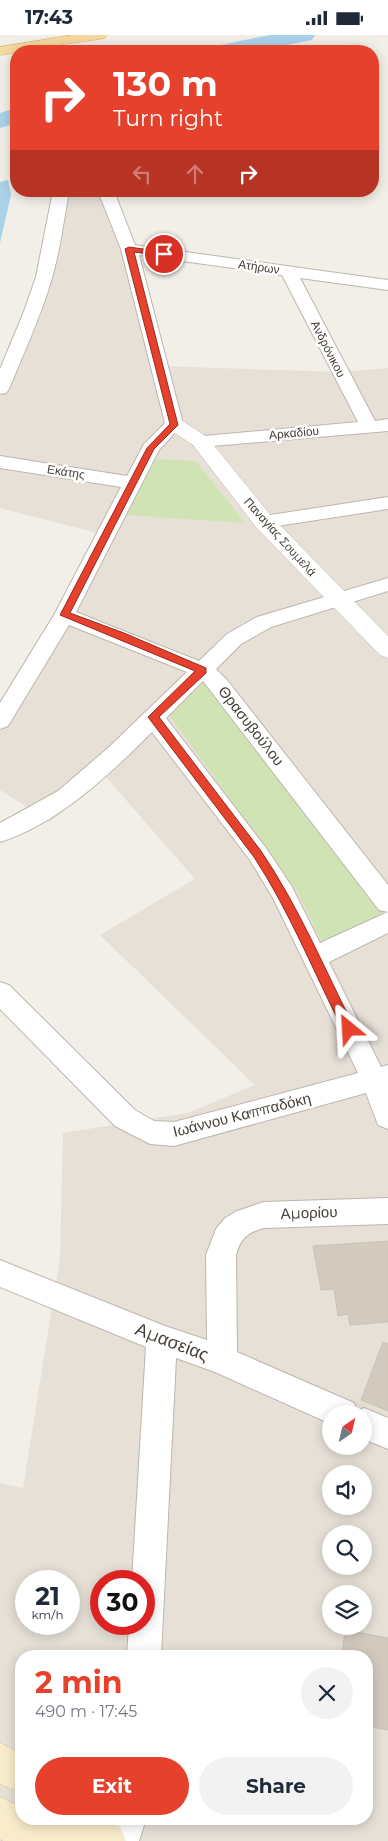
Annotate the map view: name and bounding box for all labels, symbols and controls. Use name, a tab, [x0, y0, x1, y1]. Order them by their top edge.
text: 17:43	[25, 6, 73, 29]
text: 130 m	[113, 62, 218, 105]
icon: right	[30, 65, 95, 130]
text: Turn right	[113, 105, 223, 132]
icon: left	[128, 160, 156, 188]
icon: ahead	[181, 160, 209, 188]
icon: right	[234, 160, 262, 188]
pin	[143, 233, 185, 275]
icon: arrive	[150, 240, 178, 268]
street label: Ατήρων	[237, 256, 281, 277]
street label: Ανδρόνικου	[308, 318, 349, 380]
street label: Αρκαδίου	[268, 423, 320, 442]
street label: Εκάτης	[46, 461, 86, 482]
street label: Παναγίας Σουμελά	[241, 494, 320, 579]
street label: Θρασυβούλου	[214, 682, 288, 769]
position arrow	[322, 1002, 374, 1054]
street label: Ιωάννου Καππαδόκη	[171, 1088, 313, 1141]
street label: Αμορίου	[280, 1202, 338, 1223]
street label: Αμασείας	[132, 1318, 212, 1366]
north arrow	[322, 1405, 372, 1455]
map controls	[322, 1405, 372, 1635]
button: sound	[322, 1465, 372, 1515]
button: search	[322, 1525, 372, 1575]
speed limit sign: 30	[90, 1570, 155, 1635]
text: 21	[35, 1581, 60, 1611]
button: layers	[322, 1585, 372, 1635]
text: km/h	[31, 1607, 64, 1622]
text: 2 min	[35, 1664, 122, 1701]
button: close	[301, 1667, 353, 1719]
text: 490 m · 17:45	[35, 1702, 137, 1721]
button: Exit	[35, 1757, 189, 1815]
button: Share	[199, 1757, 353, 1815]

